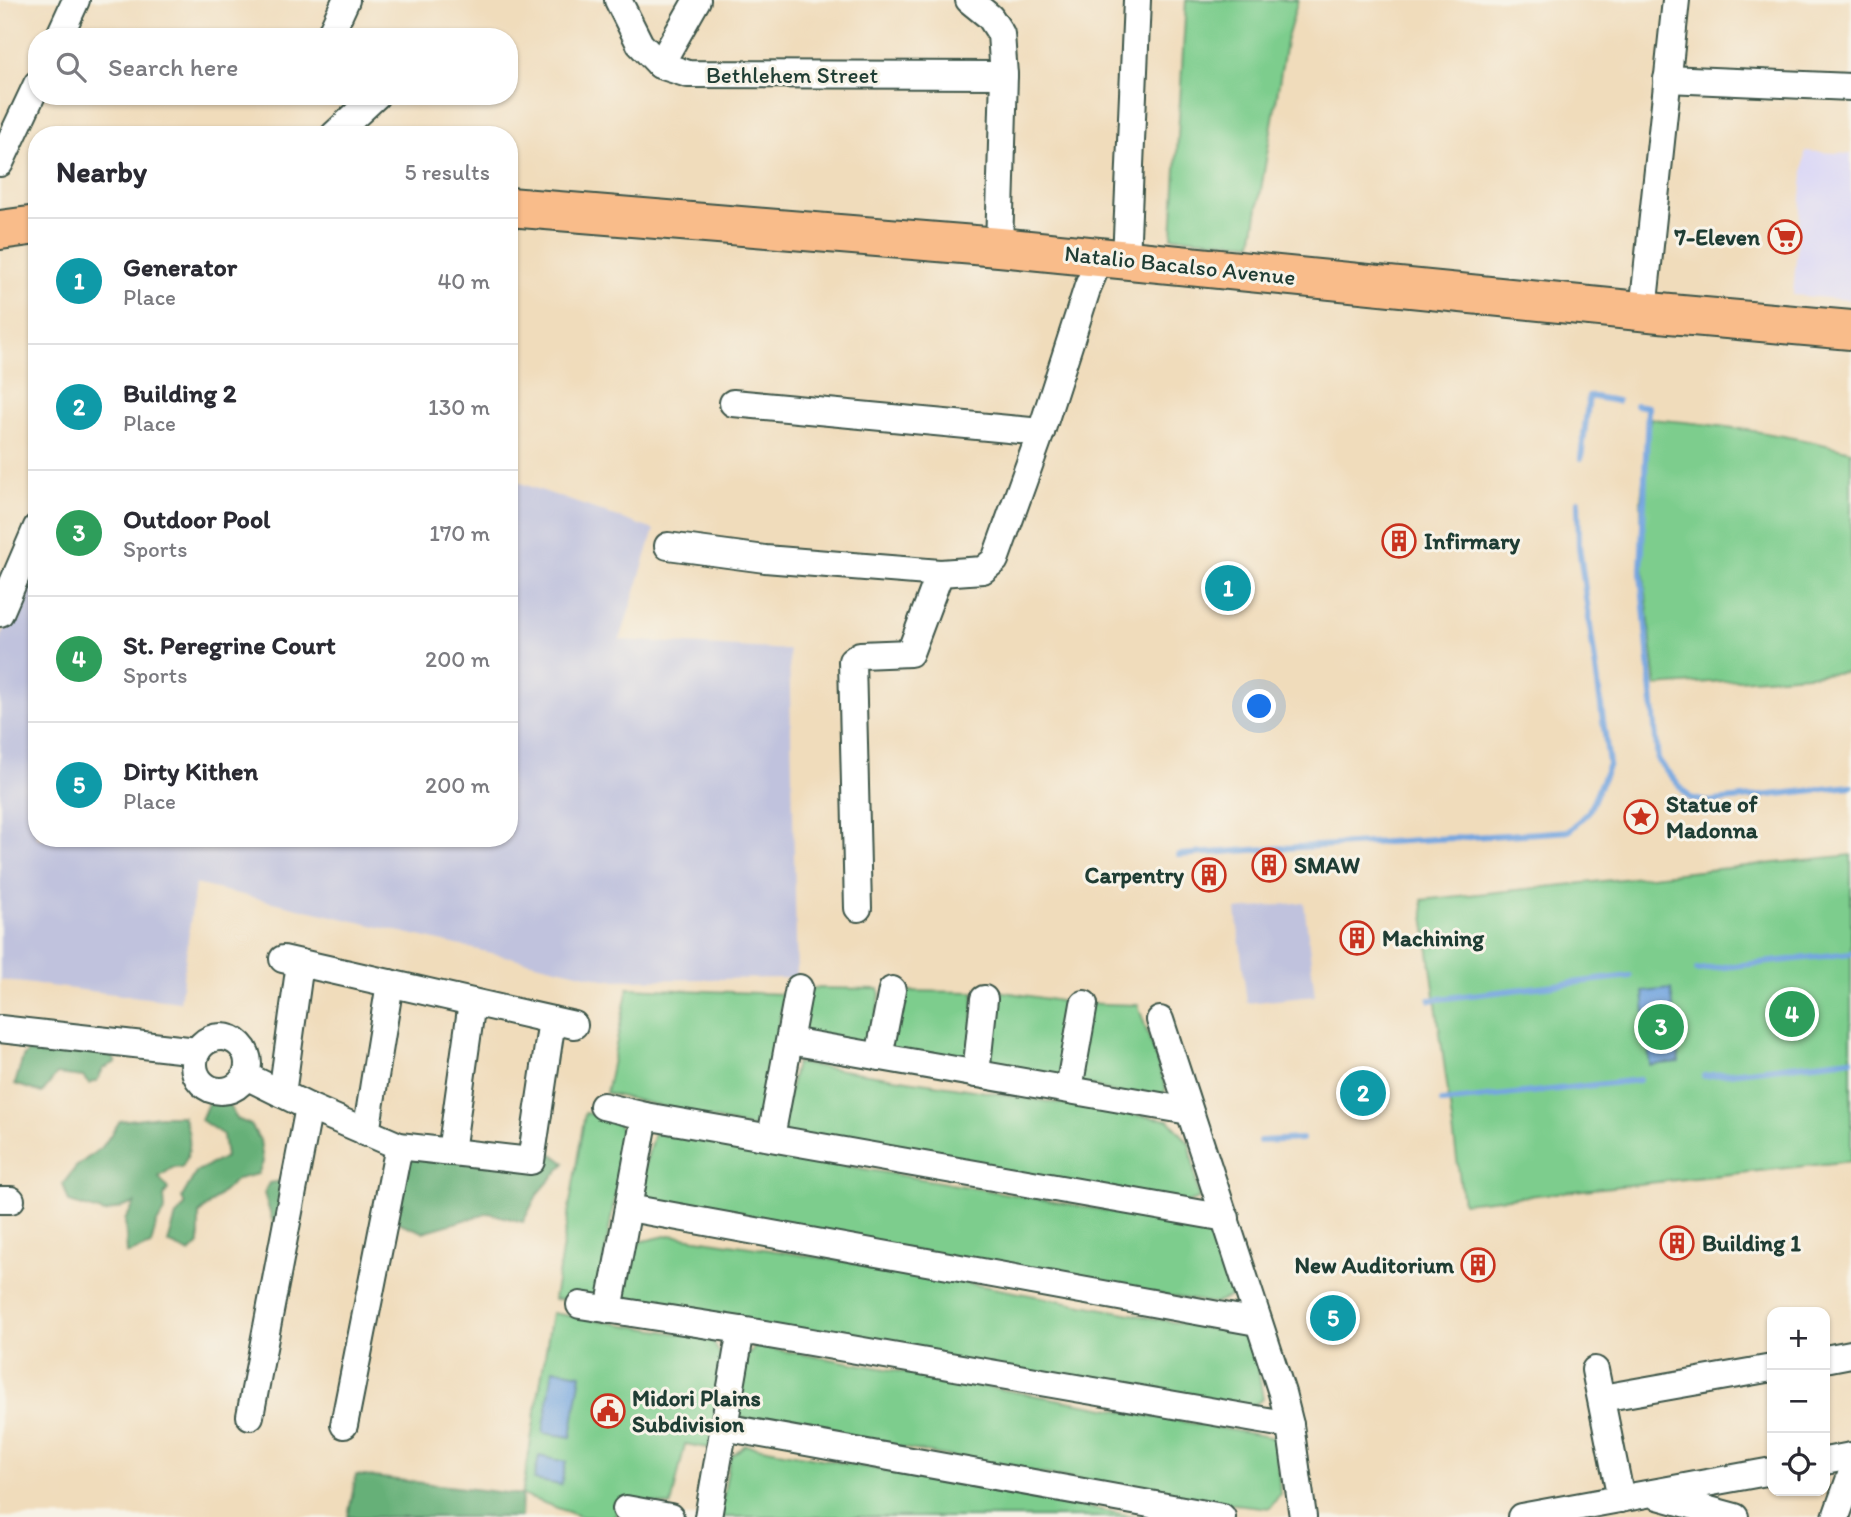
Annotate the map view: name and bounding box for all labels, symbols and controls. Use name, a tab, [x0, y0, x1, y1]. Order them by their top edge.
search box	[28, 28, 518, 105]
icon: search	[52, 48, 90, 86]
text: Search here	[108, 51, 238, 83]
street label: Bethlehem Street	[706, 61, 878, 89]
text: Nearby	[56, 153, 147, 190]
text: 5 results	[404, 158, 490, 186]
supermarket icon: 7-Eleven	[1766, 218, 1804, 256]
place label: 7-Eleven	[1674, 223, 1761, 251]
street label: Natalio Bacalso Avenue	[1063, 239, 1297, 291]
text: Generator	[123, 251, 237, 283]
text: 1	[74, 267, 84, 295]
text: 40 m	[437, 267, 490, 295]
text: Place	[123, 283, 176, 311]
text: Building 2	[123, 377, 236, 409]
text: 2	[73, 393, 85, 421]
text: 130 m	[428, 393, 490, 421]
text: Place	[123, 409, 176, 437]
text: Outdoor Pool	[123, 503, 270, 535]
text: 3	[73, 519, 85, 547]
text: 170 m	[429, 519, 490, 547]
building icon: Infirmary	[1380, 522, 1418, 560]
place label: Infirmary	[1424, 527, 1520, 555]
text: Sports	[123, 535, 187, 563]
pin: 1	[1205, 562, 1251, 614]
text: St. Peregrine Court	[123, 629, 336, 661]
text: 4	[72, 645, 86, 673]
text: 200 m	[425, 645, 490, 673]
text: Sports	[123, 661, 187, 689]
your location	[1242, 689, 1276, 723]
text: Dirty Kithen	[123, 755, 258, 787]
text: 5	[73, 771, 85, 799]
text: 200 m	[425, 771, 490, 799]
text: Place	[123, 787, 176, 815]
place label: Statue of Madonna	[1666, 790, 1759, 844]
place icon: Statue of Madonna	[1622, 798, 1660, 836]
building icon: SMAW	[1250, 846, 1288, 884]
place label: SMAW	[1294, 851, 1360, 879]
building icon: Carpentry	[1190, 856, 1228, 894]
place label: Carpentry	[1085, 861, 1184, 889]
building icon: Machining	[1338, 919, 1376, 957]
place label: Machining	[1382, 924, 1485, 952]
pin: 4	[1769, 988, 1815, 1040]
pin: 3	[1638, 1001, 1684, 1053]
pin: 2	[1340, 1067, 1386, 1119]
building icon: Building 1	[1658, 1224, 1696, 1262]
place label: Building 1	[1702, 1229, 1801, 1257]
building icon: New Auditorium	[1459, 1246, 1497, 1284]
place label: New Auditorium	[1294, 1251, 1454, 1279]
pin: 5	[1310, 1292, 1356, 1344]
map controls	[1767, 1307, 1830, 1496]
button: +	[1767, 1307, 1830, 1370]
button: −	[1767, 1370, 1830, 1433]
place label: Midori Plains Subdivision	[632, 1384, 761, 1438]
public building icon: Midori Plains Subdivision	[589, 1392, 627, 1430]
button: locate	[1767, 1433, 1830, 1496]

